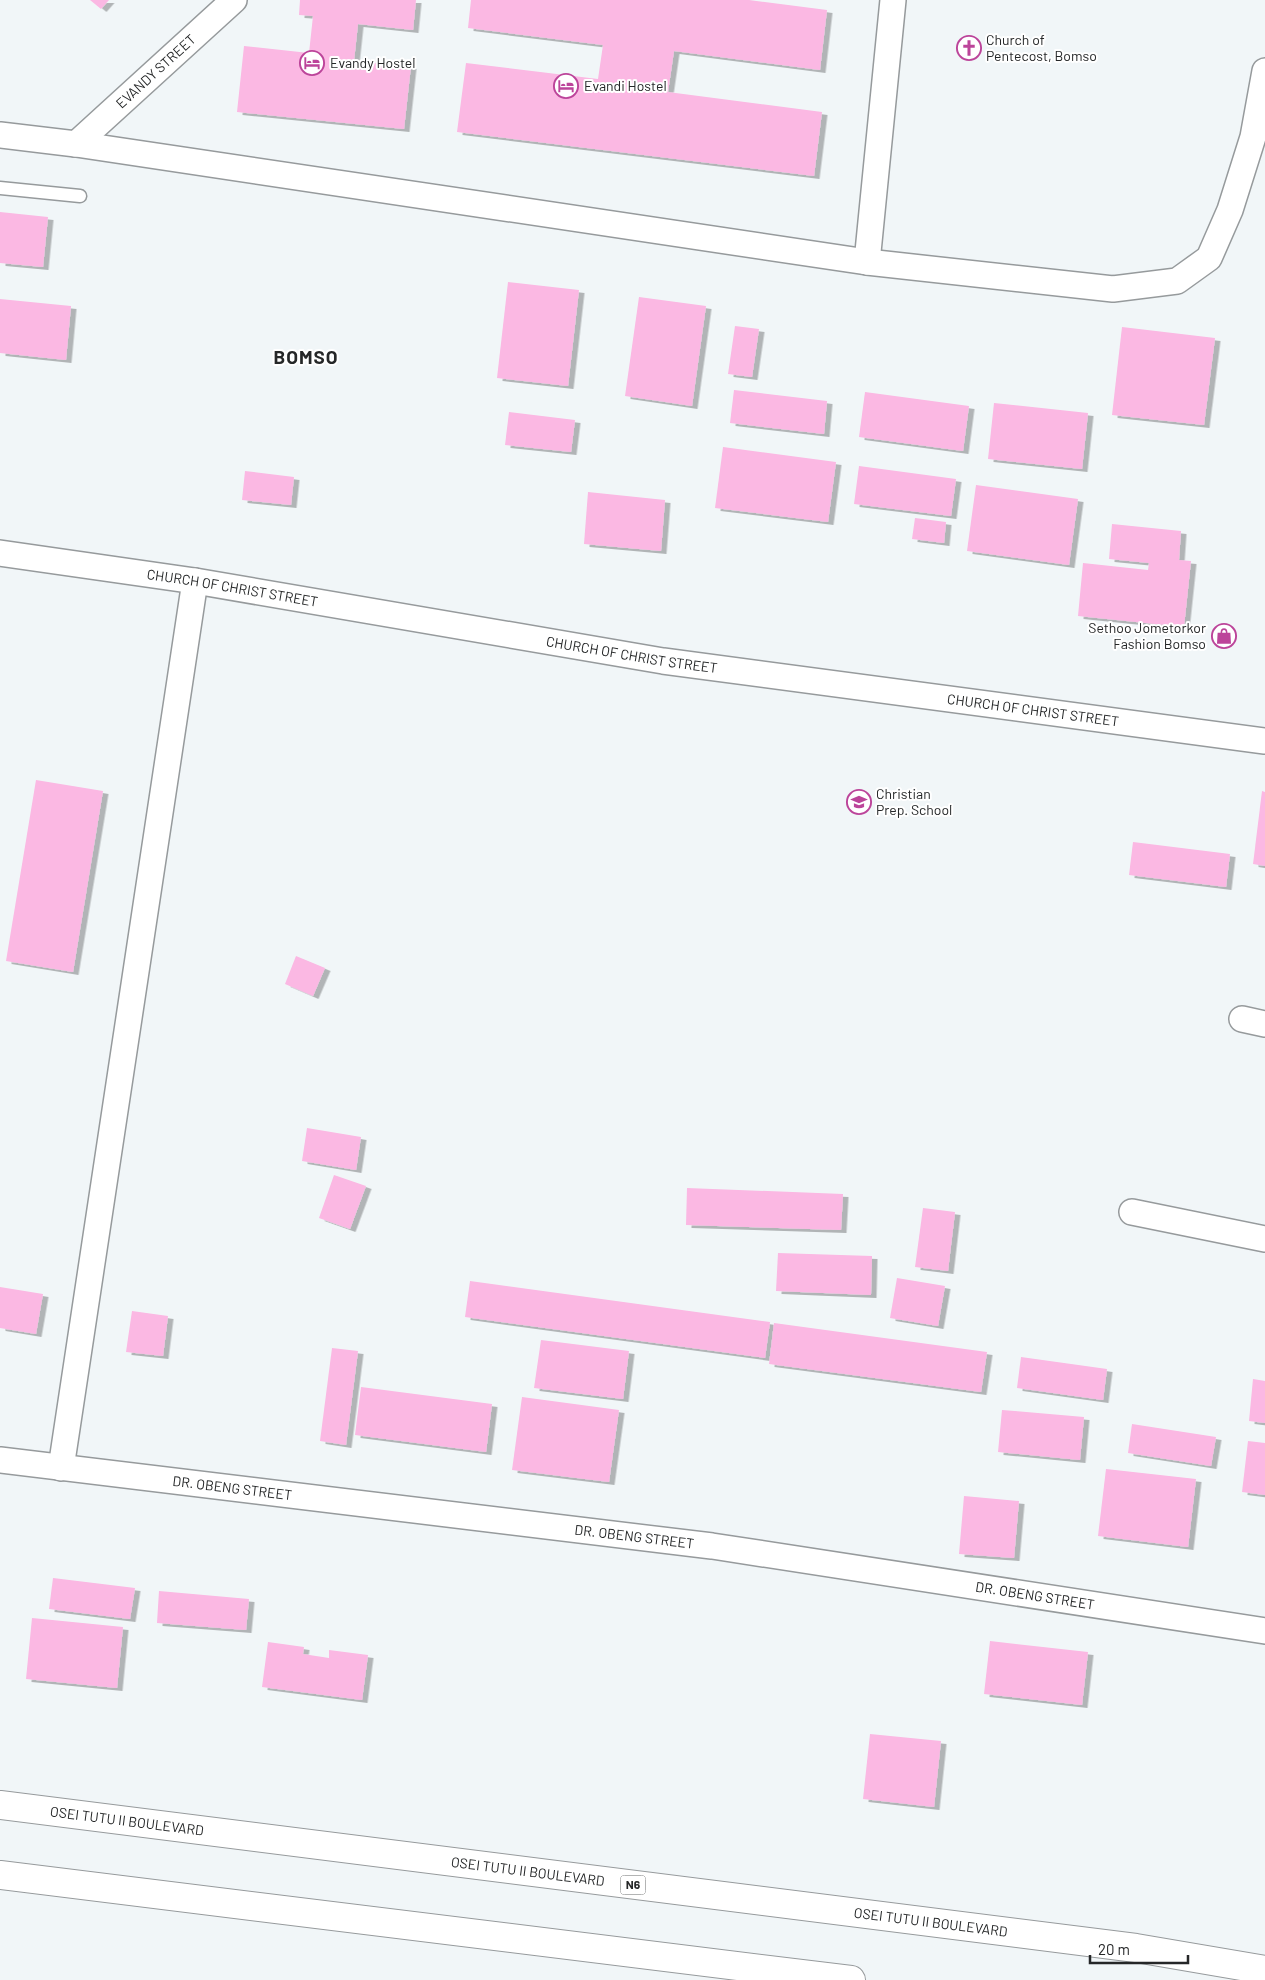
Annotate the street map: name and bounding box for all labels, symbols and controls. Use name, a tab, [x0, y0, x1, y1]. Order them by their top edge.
street label: EVANDY STREET	[112, 30, 199, 112]
place label: Church of Pentecost, Bomso	[986, 31, 1097, 64]
church icon: Church of Pentecost, Bomso	[956, 35, 982, 61]
hotel icon: Evandy Hostel	[299, 50, 325, 76]
place label: Evandy Hostel	[330, 54, 416, 71]
hotel icon: Evandi Hostel	[553, 73, 579, 99]
place label: Evandi Hostel	[584, 77, 667, 94]
district label: BOMSO	[273, 345, 339, 368]
street label: CHURCH OF CHRIST STREET	[146, 565, 319, 610]
place label: Sethoo Jometorkor Fashion Bomso	[1088, 619, 1206, 652]
shop icon: Sethoo Jometorkor Fashion Bomso	[1211, 623, 1237, 649]
street label: CHURCH OF CHRIST STREET	[545, 632, 719, 676]
street label: CHURCH OF CHRIST STREET	[946, 690, 1120, 730]
place label: Christian Prep. School	[876, 785, 952, 818]
school or university icon: Christian Prep. School	[846, 789, 872, 815]
street label: DR. OBENG STREET	[172, 1472, 293, 1503]
street label: DR. OBENG STREET	[574, 1520, 695, 1552]
street label: DR. OBENG STREET	[974, 1578, 1096, 1613]
street label: OSEI TUTU II BOULEVARD	[49, 1802, 205, 1839]
street label: OSEI TUTU II BOULEVARD	[450, 1853, 606, 1889]
road number: N6	[620, 1876, 646, 1894]
street label: OSEI TUTU II BOULEVARD	[853, 1904, 1009, 1940]
scale bar	[1090, 1932, 1188, 1964]
text: 20 m	[1098, 1940, 1130, 1958]

